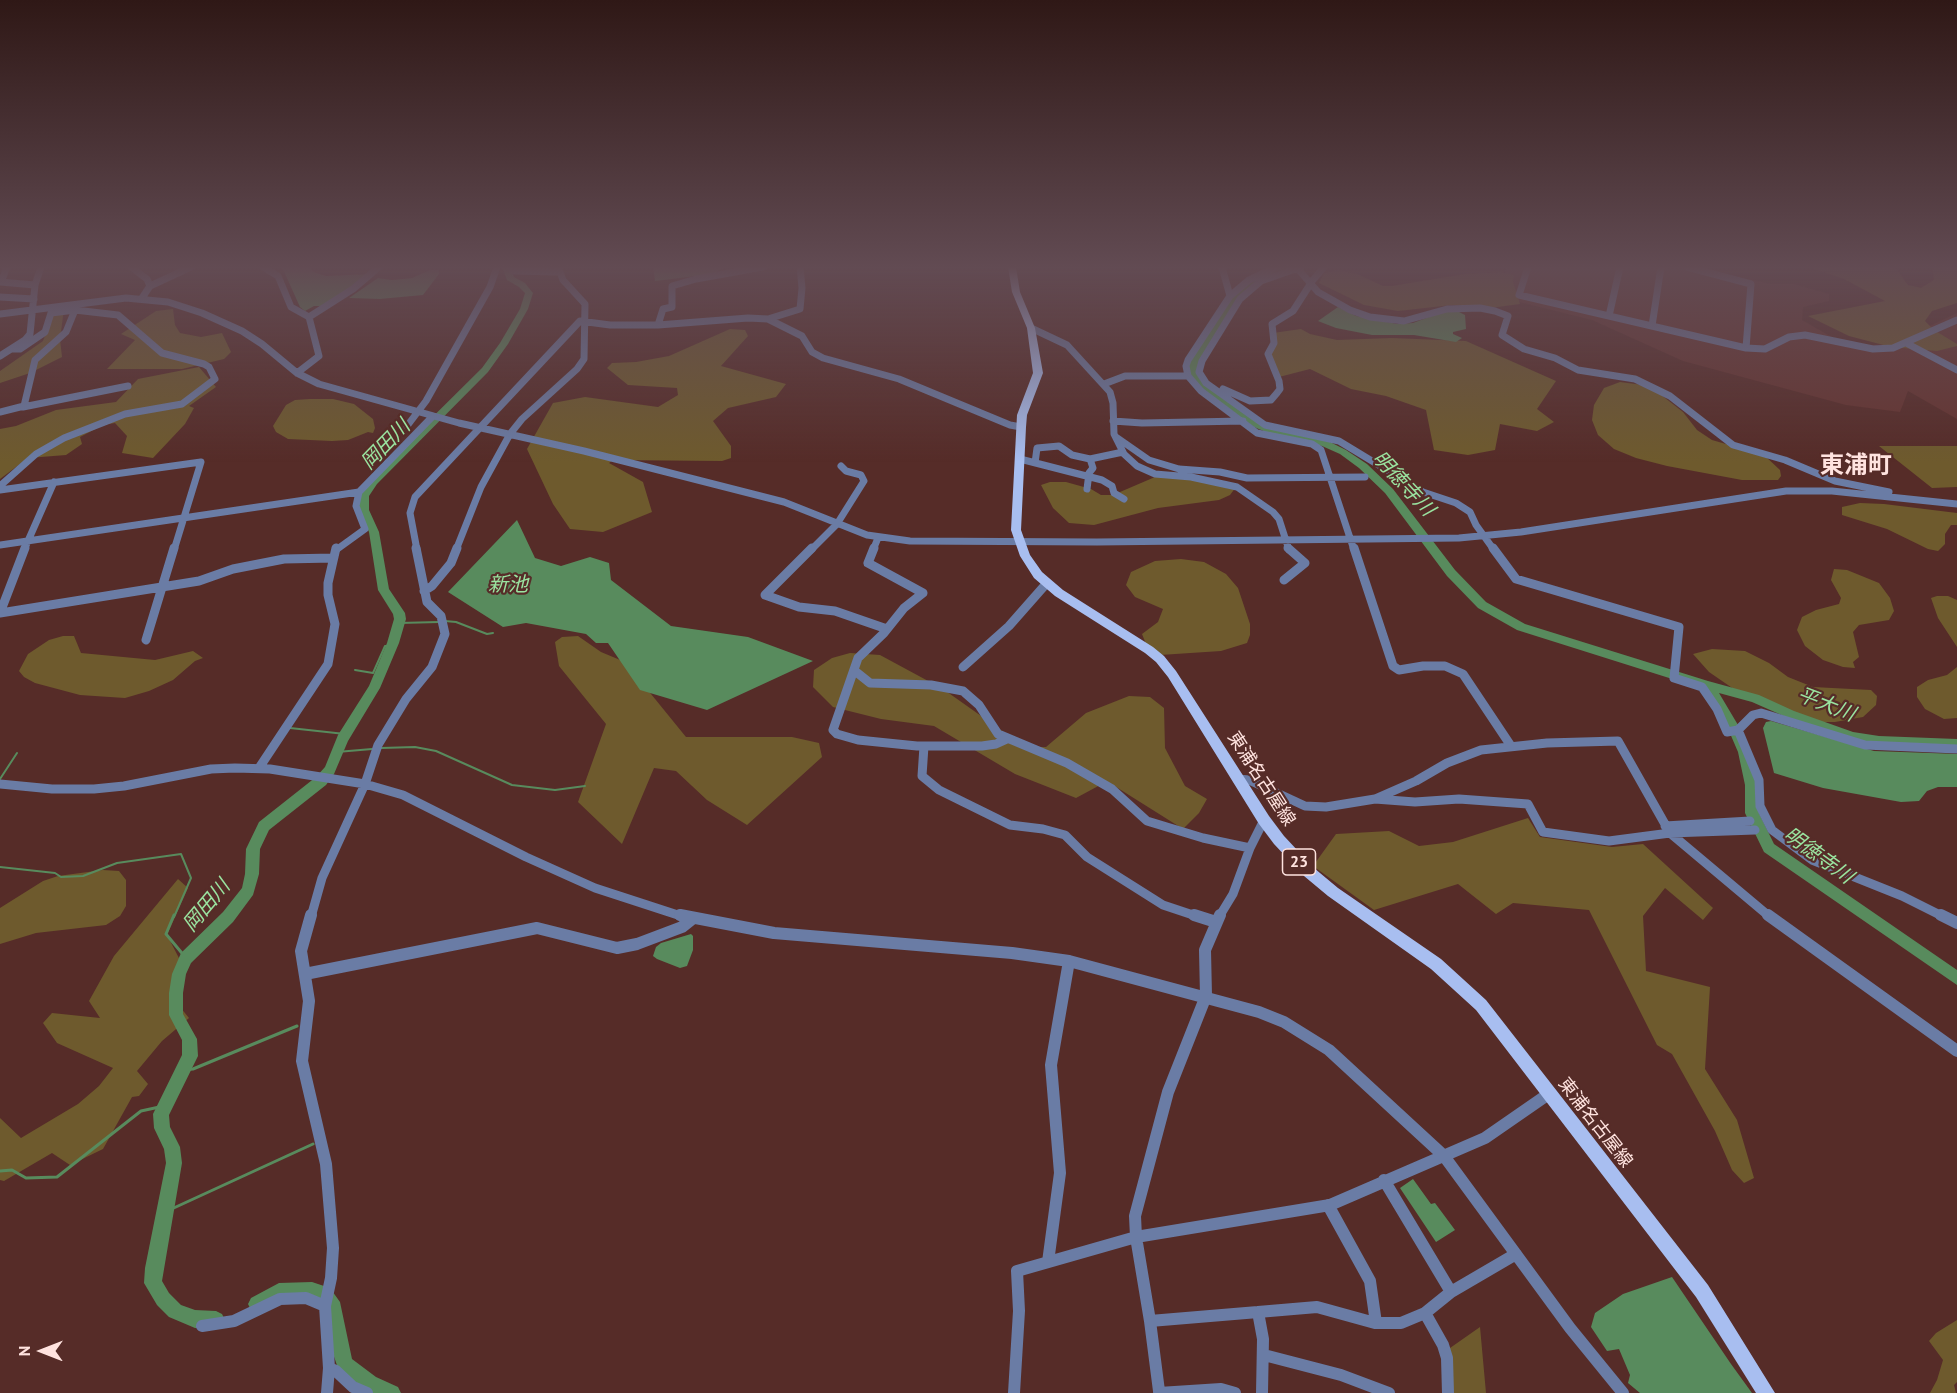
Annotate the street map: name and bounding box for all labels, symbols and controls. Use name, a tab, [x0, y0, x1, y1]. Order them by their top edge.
water label: 岡田川	[357, 415, 415, 475]
water label: 明徳寺川	[1367, 447, 1439, 521]
district label: 東浦町	[1820, 452, 1892, 480]
water label: 新池	[488, 573, 528, 597]
water label: 平大川	[1794, 683, 1858, 727]
street label: 東浦名古屋線	[1223, 728, 1299, 830]
water label: 明徳寺川	[1779, 823, 1857, 889]
road number: 23	[1282, 849, 1316, 875]
water label: 岡田川	[179, 875, 235, 937]
street label: 東浦名古屋線	[1553, 1074, 1637, 1172]
north arrow	[12, 1321, 72, 1381]
text: N	[14, 1346, 34, 1356]

